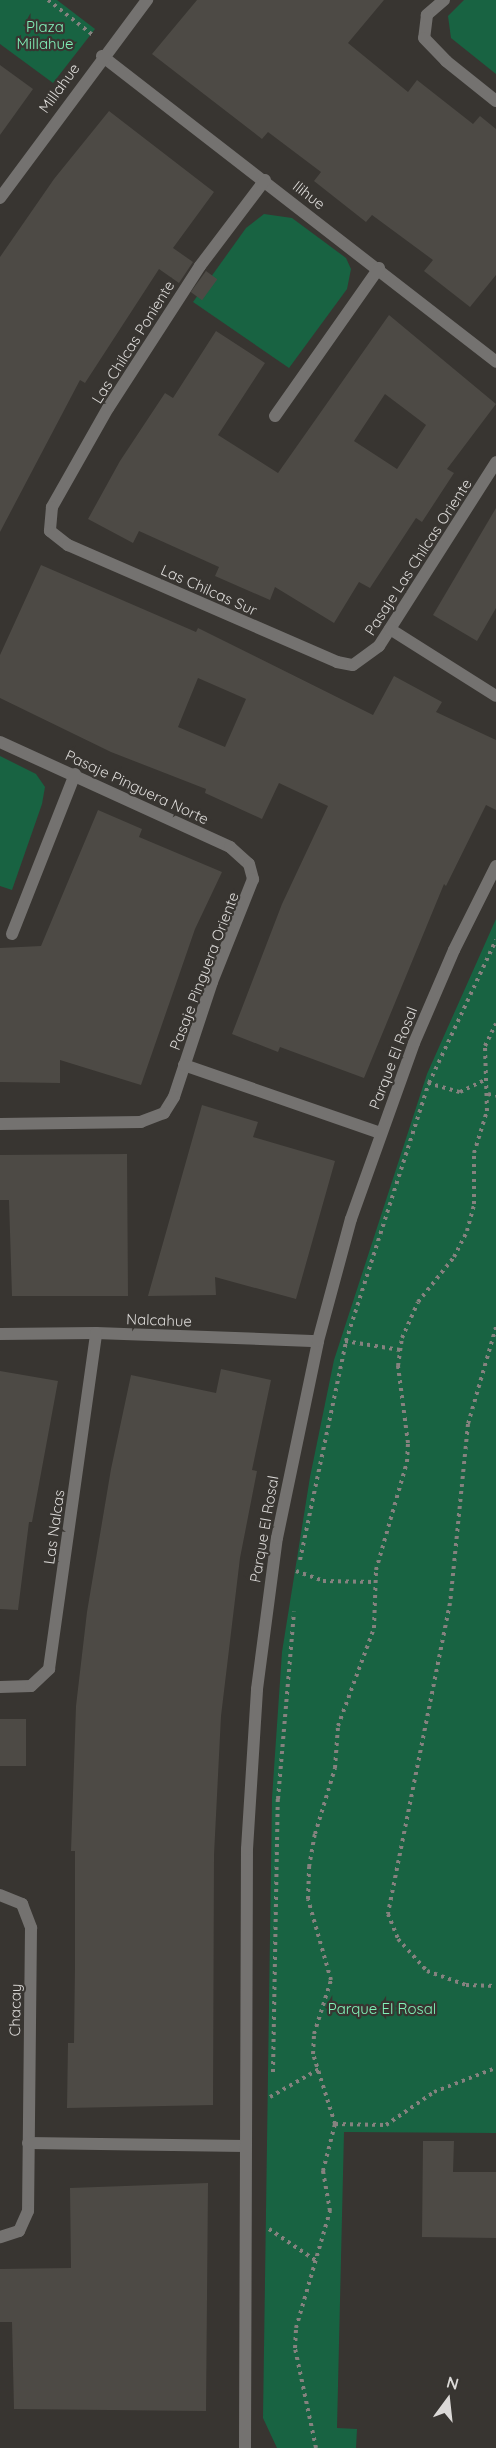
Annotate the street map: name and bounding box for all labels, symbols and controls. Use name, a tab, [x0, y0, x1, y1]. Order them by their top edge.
park label: Plaza Millahue	[16, 17, 74, 52]
street label: Millahue	[35, 60, 83, 116]
street label: Ilihue	[289, 177, 329, 213]
street label: Las Chilcas Poniente	[88, 277, 178, 407]
street label: Pasaje Las Chilcas Oriente	[361, 475, 475, 639]
street label: Las Chilcas Sur	[158, 561, 260, 619]
street label: Pasaje Pinguera Norte	[63, 746, 211, 828]
street label: Pasaje Pinguera Oriente	[166, 889, 242, 1053]
street label: Parque El Rosal	[365, 1004, 421, 1112]
street label: Nalcahue	[126, 1310, 192, 1330]
street label: Parque El Rosal	[246, 1474, 282, 1584]
street label: Las Nalcas	[40, 1488, 68, 1566]
street label: Chacay	[6, 1983, 24, 2037]
park label: Parque El Rosal	[328, 2000, 436, 2018]
north arrow	[418, 2370, 478, 2430]
text: N	[444, 2371, 461, 2394]

